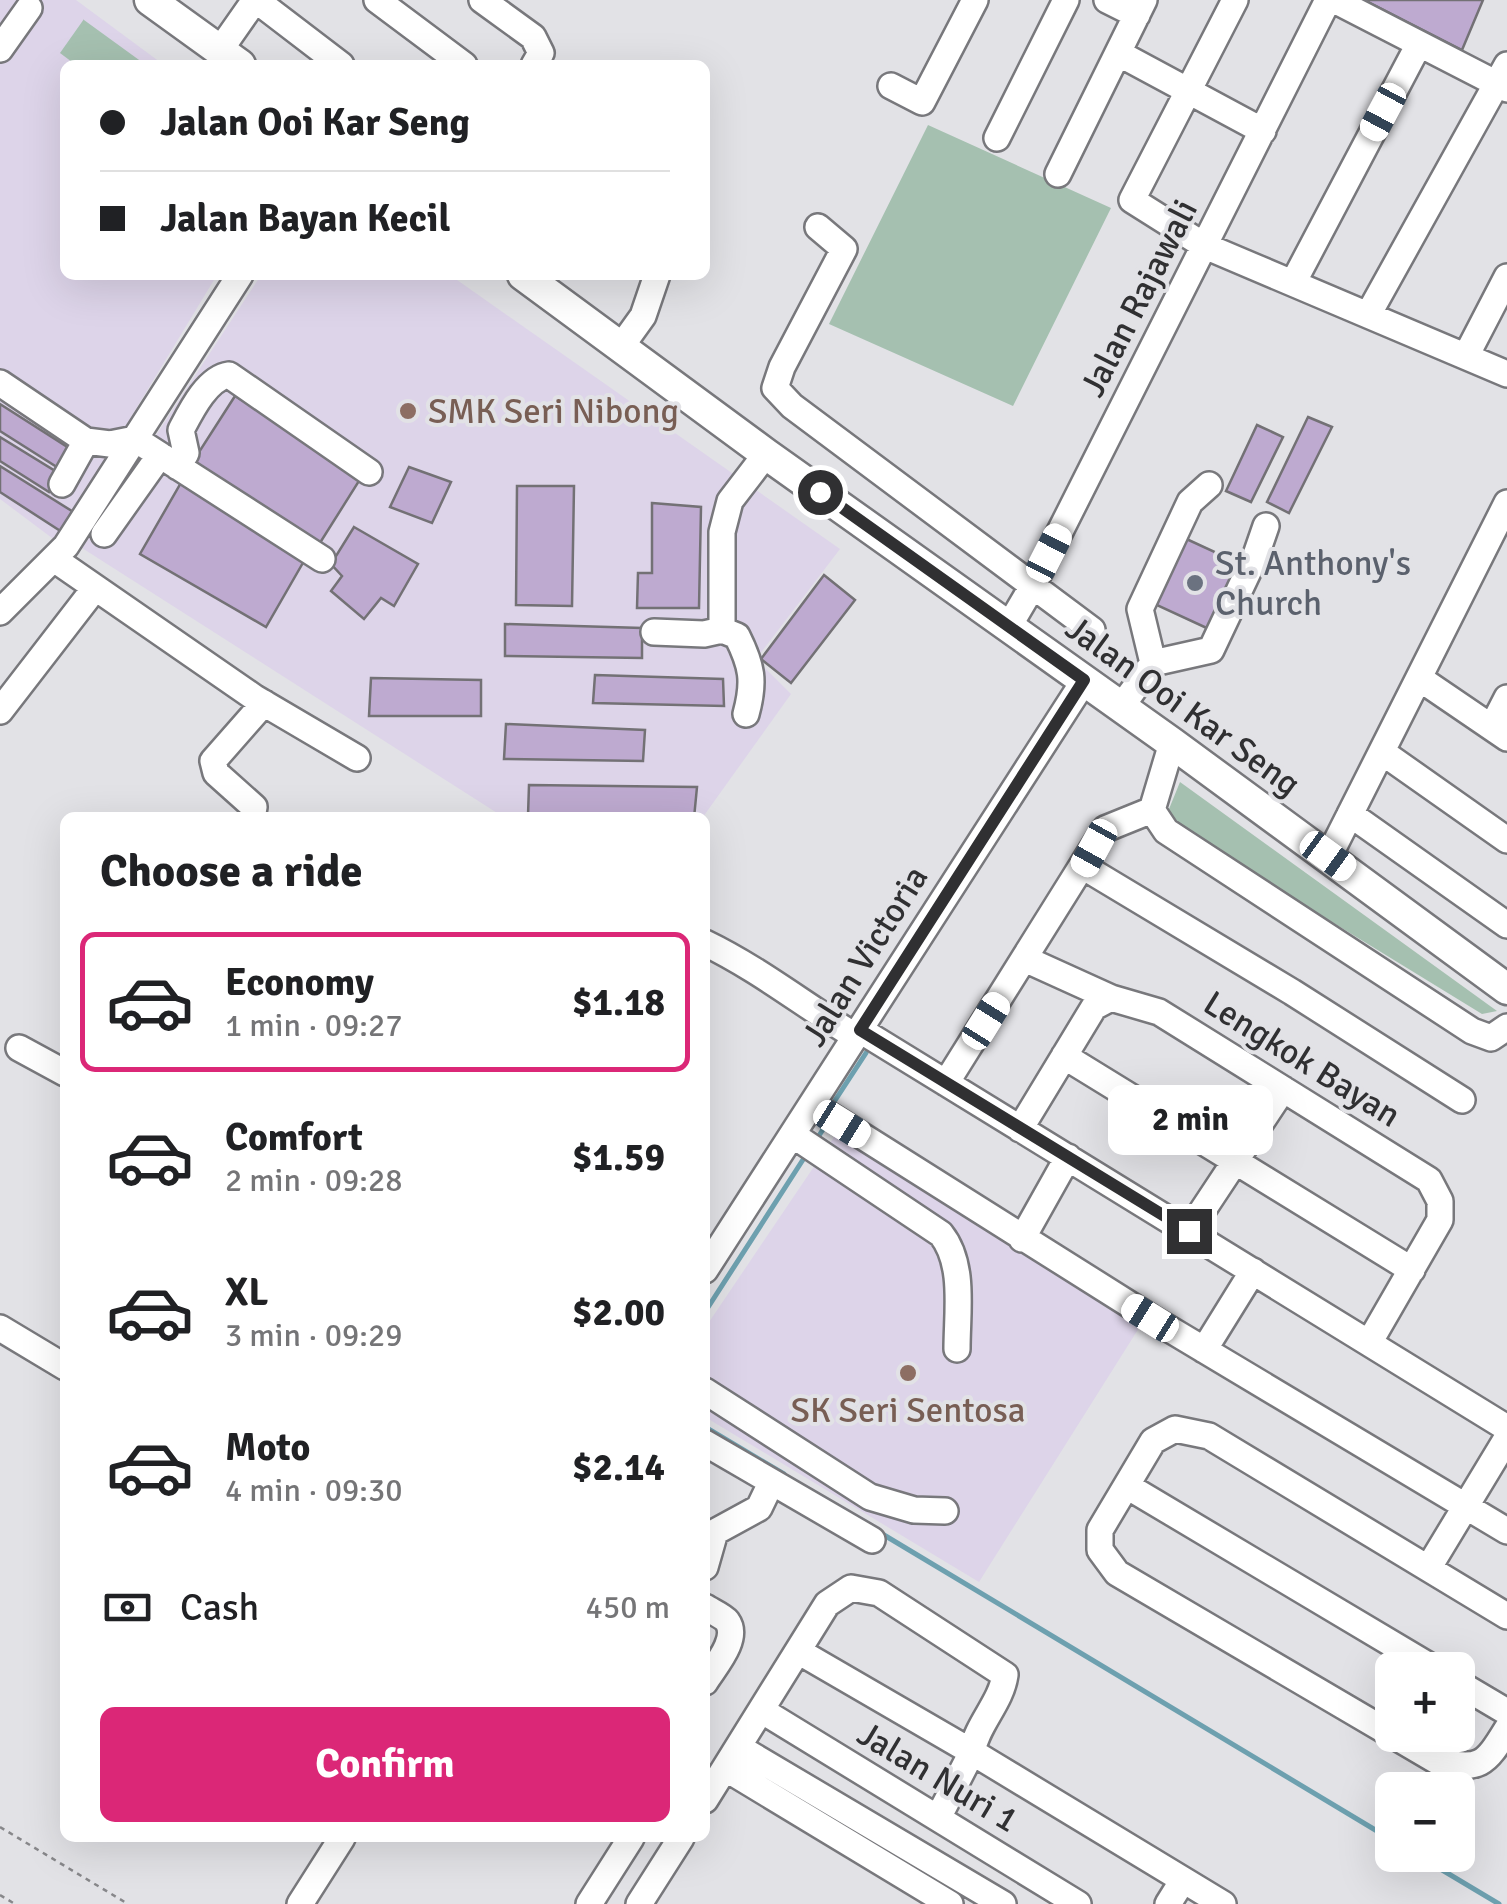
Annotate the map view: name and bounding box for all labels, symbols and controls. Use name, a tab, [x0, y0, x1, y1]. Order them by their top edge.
car	[1356, 78, 1410, 146]
text: Jalan Ooi Kar Seng	[160, 99, 470, 146]
street label: Jalan Rajawali	[1071, 192, 1207, 404]
text: Jalan Bayan Kecil	[160, 195, 450, 242]
place label: SMK Seri Nibong	[428, 390, 679, 433]
marker: SMK Seri Nibong	[397, 400, 419, 422]
route start	[798, 470, 843, 515]
car	[1022, 519, 1076, 587]
place label: St. Anthony's Church	[1215, 542, 1411, 625]
marker: St. Anthony's Church	[1184, 572, 1206, 594]
street label: Jalan Ooi Kar Seng	[1057, 606, 1309, 806]
car	[1066, 814, 1122, 882]
car	[1295, 826, 1361, 886]
text: Choose a ride	[100, 844, 363, 899]
street label: Jalan Victoria	[793, 858, 937, 1054]
icon: car	[105, 957, 195, 1047]
text: Economy	[225, 959, 374, 1006]
text: $1.18	[572, 979, 665, 1026]
street label: Lengkok Bayan	[1196, 981, 1408, 1137]
car	[957, 988, 1015, 1054]
text: 1 min · 09:27	[225, 1006, 403, 1045]
callout: 2 min	[1106, 1086, 1272, 1156]
car	[809, 1095, 875, 1153]
text: 2 min	[1152, 1100, 1229, 1139]
icon: car	[105, 1112, 195, 1202]
text: Comfort	[225, 1114, 363, 1161]
text: $1.59	[572, 1134, 665, 1181]
text: 2 min · 09:28	[225, 1161, 403, 1200]
route end	[1167, 1209, 1212, 1254]
icon: car	[105, 1267, 195, 1357]
text: XL	[225, 1269, 268, 1316]
text: $2.00	[572, 1289, 665, 1336]
car	[1117, 1289, 1183, 1347]
text: 3 min · 09:29	[225, 1316, 403, 1355]
marker: SK Seri Sentosa	[897, 1362, 919, 1384]
place label: SK Seri Sentosa	[791, 1389, 1025, 1432]
icon: car	[105, 1422, 195, 1512]
text: Moto	[225, 1424, 310, 1471]
text: $2.14	[572, 1444, 665, 1491]
text: 4 min · 09:30	[225, 1471, 403, 1510]
icon: cash	[100, 1580, 155, 1635]
text: Cash	[180, 1584, 259, 1631]
text: 450 m	[586, 1588, 670, 1627]
map controls	[1375, 1652, 1475, 1872]
button: +	[1375, 1652, 1475, 1752]
button: Confirm	[100, 1707, 670, 1822]
street label: Jalan Nuri 1	[850, 1712, 1026, 1842]
button: −	[1375, 1772, 1475, 1872]

